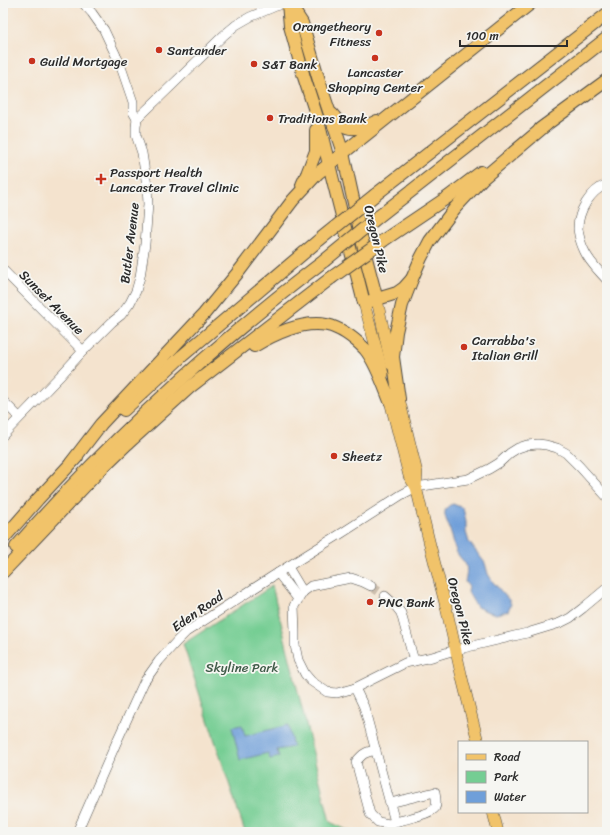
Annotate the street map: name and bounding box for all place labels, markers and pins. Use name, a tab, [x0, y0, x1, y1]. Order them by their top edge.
place label: Orangetheory Fitness	[293, 15, 372, 53]
marker: Orangetheory Fitness	[374, 28, 384, 38]
place label: Santander	[167, 39, 227, 62]
marker: Santander	[154, 45, 164, 55]
place label: Guild Mortgage	[40, 50, 128, 73]
place label: S&T Bank	[262, 53, 318, 76]
marker: Lancaster Shopping Center	[370, 53, 380, 63]
marker: Guild Mortgage	[27, 56, 37, 66]
marker: S&T Bank	[249, 59, 259, 69]
place label: Lancaster Shopping Center	[328, 61, 423, 99]
place label: Traditions Bank	[278, 107, 367, 130]
marker: Traditions Bank	[265, 113, 275, 123]
place label: Passport Health Lancaster Travel Clinic	[110, 161, 239, 199]
marker: Passport Health Lancaster Travel Clinic	[95, 173, 107, 185]
place label: Carrabba's Italian Grill	[471, 329, 538, 367]
marker: Carrabba's Italian Grill	[459, 342, 469, 352]
place label: Sheetz	[342, 445, 383, 468]
marker: Sheetz	[329, 451, 339, 461]
place label: PNC Bank	[378, 591, 435, 614]
marker: PNC Bank	[365, 597, 375, 607]

